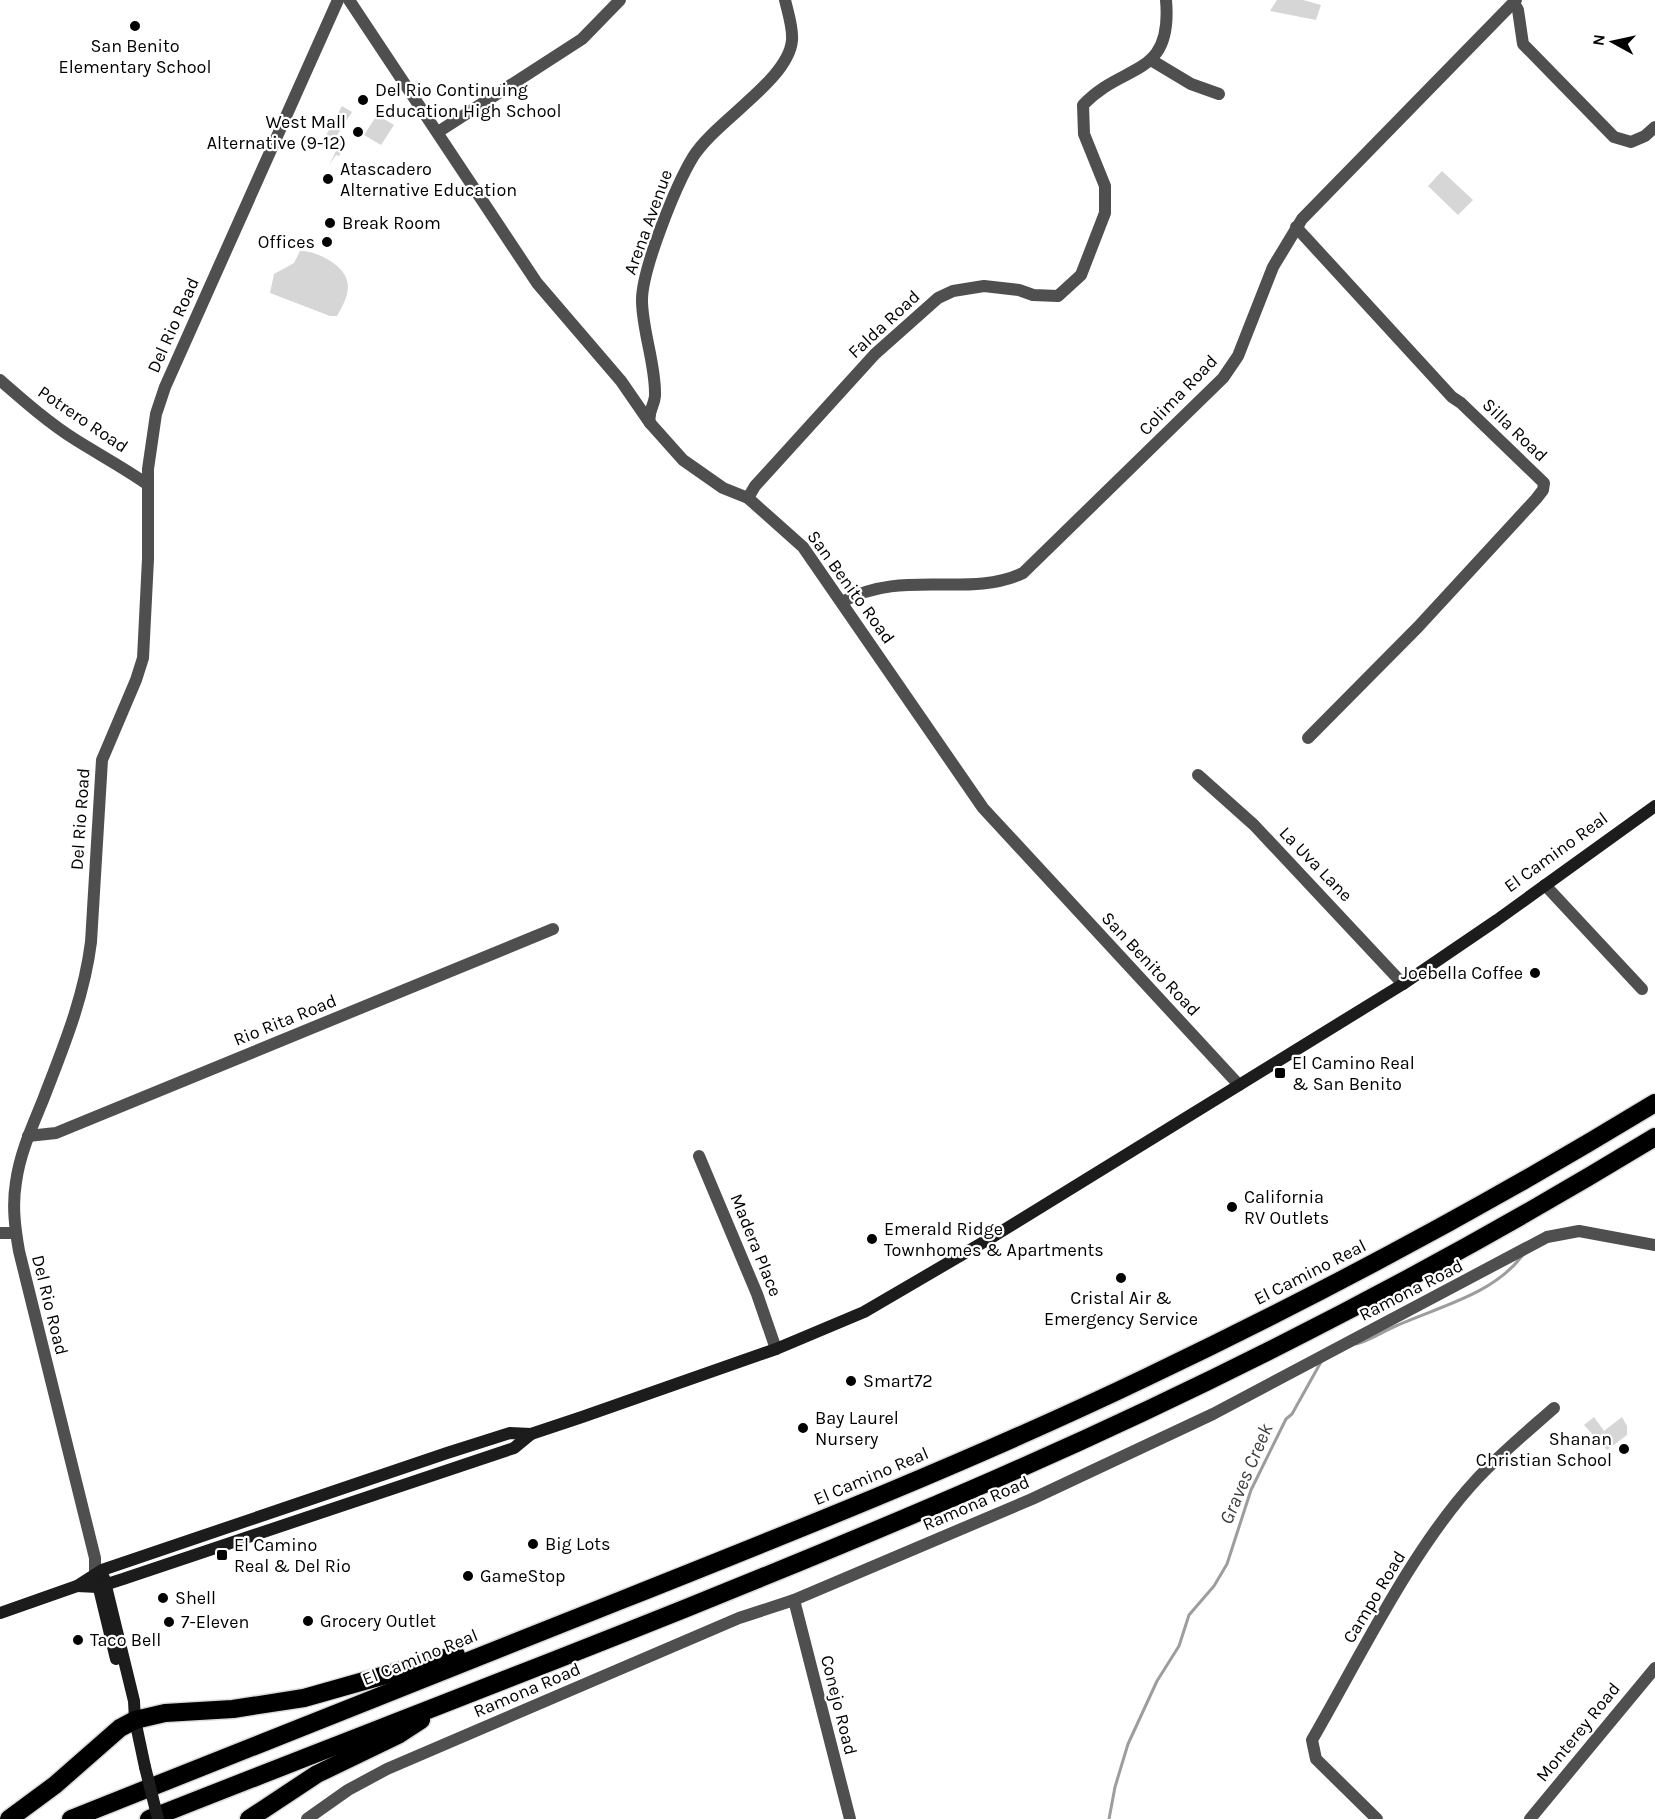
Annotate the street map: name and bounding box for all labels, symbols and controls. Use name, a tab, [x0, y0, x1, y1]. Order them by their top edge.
north arrow	[1583, 12, 1643, 72]
marker: San Benito Elementary School	[128, 19, 142, 33]
text: N	[1588, 33, 1609, 47]
place label: San Benito Elementary School	[59, 35, 211, 78]
place label: Del Rio Continuing Education High School	[375, 79, 561, 122]
marker: Del Rio Continuing Education High School	[356, 93, 370, 107]
place label: West Mall Alternative (9-12)	[207, 111, 346, 154]
marker: West Mall Alternative (9-12)	[351, 125, 365, 139]
place label: Atascadero Alternative Education	[340, 158, 517, 201]
street label: Arena Avenue	[619, 166, 677, 278]
marker: Atascadero Alternative Education	[321, 172, 335, 186]
place label: Break Room	[342, 212, 441, 234]
marker: Break Room	[323, 216, 337, 230]
place label: Offices	[258, 231, 315, 253]
marker: Offices	[320, 235, 334, 249]
street label: Del Rio Road	[142, 274, 204, 376]
street label: Falda Road	[843, 285, 925, 363]
street label: Colima Road	[1134, 350, 1222, 440]
street label: Potrero Road	[34, 381, 132, 457]
street label: Silla Road	[1478, 394, 1552, 466]
street label: San Benito Road	[802, 526, 900, 648]
street label: Del Rio Road	[65, 767, 95, 871]
street label: El Camino Real	[1500, 807, 1612, 897]
street label: La Uva Lane	[1275, 822, 1357, 906]
street label: San Benito Road	[1097, 907, 1205, 1021]
place label: Joebella Coffee	[1401, 962, 1523, 984]
marker: Joebella Coffee	[1528, 966, 1542, 980]
street label: Rio Rita Road	[230, 989, 340, 1051]
place label: El Camino Real & San Benito	[1292, 1052, 1415, 1095]
marker: El Camino Real & San Benito	[1273, 1066, 1287, 1080]
place label: California RV Outlets	[1244, 1186, 1329, 1229]
street label: Madera Place	[725, 1190, 787, 1300]
marker: California RV Outlets	[1225, 1200, 1239, 1214]
place label: Emerald Ridge Townhomes & Apartments	[884, 1218, 1104, 1261]
marker: Emerald Ridge Townhomes & Apartments	[865, 1232, 879, 1246]
street label: El Camino Real	[1250, 1234, 1370, 1310]
street label: Del Rio Road	[27, 1253, 73, 1357]
street label: Ramona Road	[1355, 1254, 1467, 1326]
marker: Cristal Air & Emergency Service	[1114, 1271, 1128, 1285]
place label: Cristal Air & Emergency Service	[1044, 1287, 1198, 1330]
place label: Smart72	[863, 1370, 933, 1392]
marker: Smart72	[844, 1374, 858, 1388]
place label: Bay Laurel Nursery	[815, 1407, 899, 1450]
water label: Graves Creek	[1214, 1419, 1278, 1528]
marker: Bay Laurel Nursery	[796, 1421, 810, 1435]
place label: Shanan Christian School	[1476, 1428, 1612, 1471]
street label: El Camino Real	[810, 1442, 932, 1510]
marker: Shanan Christian School	[1617, 1442, 1631, 1456]
street label: Ramona Road	[919, 1471, 1033, 1535]
place label: Big Lots	[545, 1533, 610, 1555]
place label: El Camino Real & Del Rio	[234, 1534, 351, 1577]
marker: Big Lots	[526, 1537, 540, 1551]
street label: Campo Road	[1338, 1547, 1410, 1647]
marker: El Camino Real & Del Rio	[215, 1548, 229, 1562]
place label: GameStop	[480, 1565, 566, 1587]
marker: GameStop	[461, 1569, 475, 1583]
place label: Shell	[175, 1587, 216, 1609]
marker: Shell	[156, 1591, 170, 1605]
place label: Grocery Outlet	[320, 1610, 436, 1632]
place label: 7-Eleven	[181, 1611, 249, 1633]
marker: Grocery Outlet	[301, 1614, 315, 1628]
marker: 7-Eleven	[162, 1615, 176, 1629]
street label: El Camino Real	[359, 1624, 481, 1690]
place label: Taco Bell	[90, 1629, 161, 1651]
marker: Taco Bell	[71, 1633, 85, 1647]
street label: Conejo Road	[816, 1653, 862, 1757]
street label: Ramona Road	[470, 1658, 584, 1722]
street label: Monterey Road	[1531, 1678, 1625, 1786]

